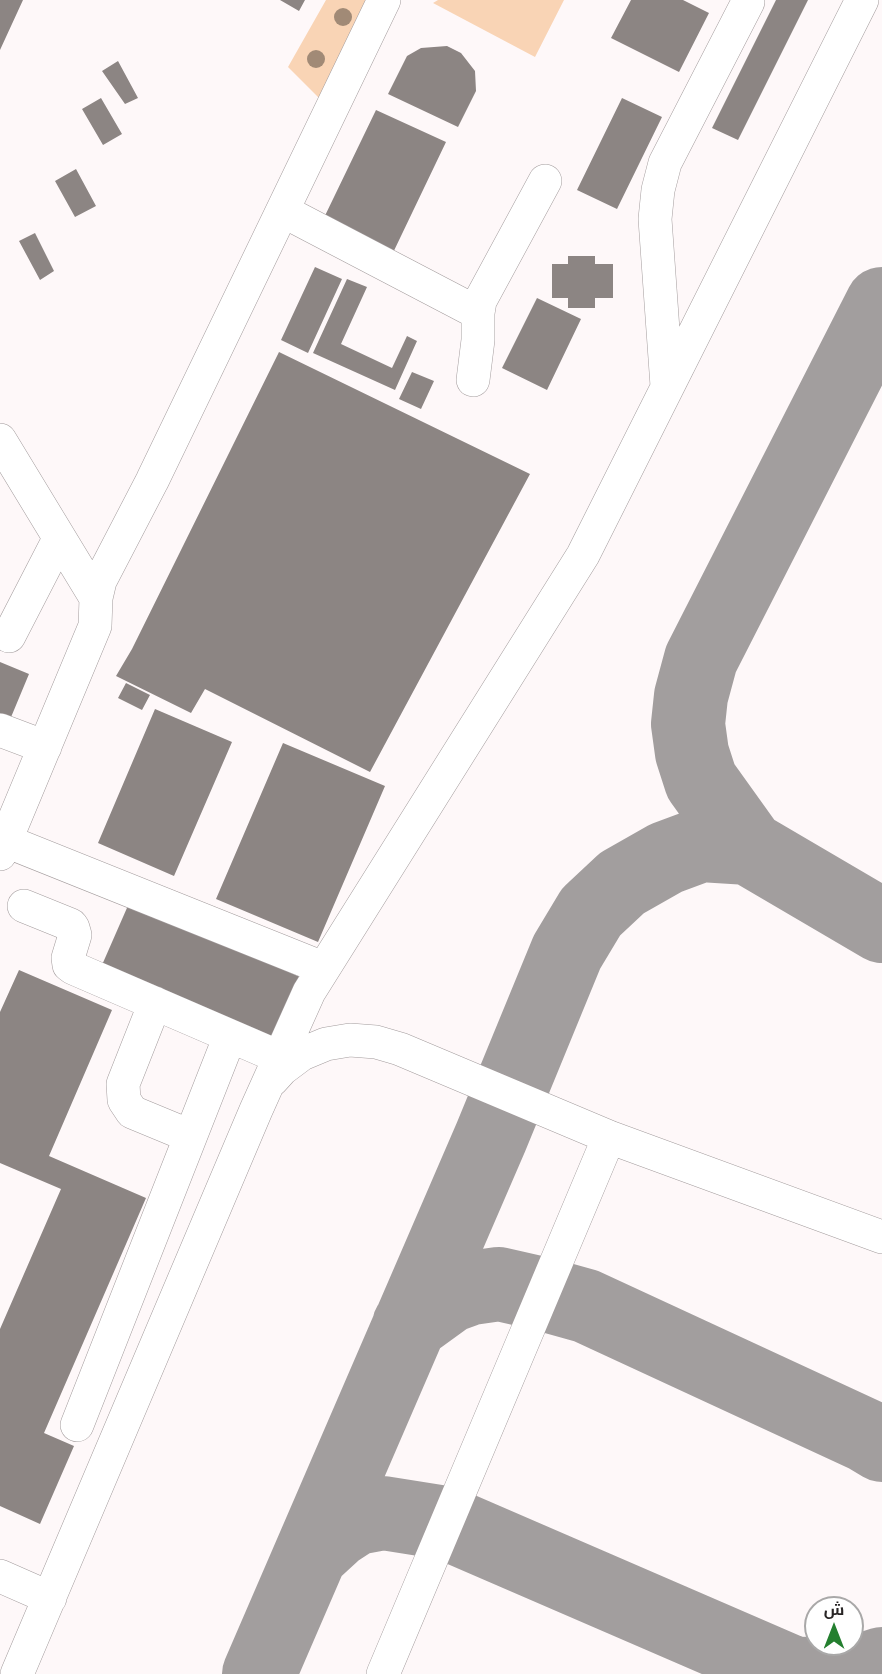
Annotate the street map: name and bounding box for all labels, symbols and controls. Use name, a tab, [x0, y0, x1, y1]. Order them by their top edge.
north arrow	[804, 1596, 864, 1656]
text: ش	[824, 1600, 844, 1619]

